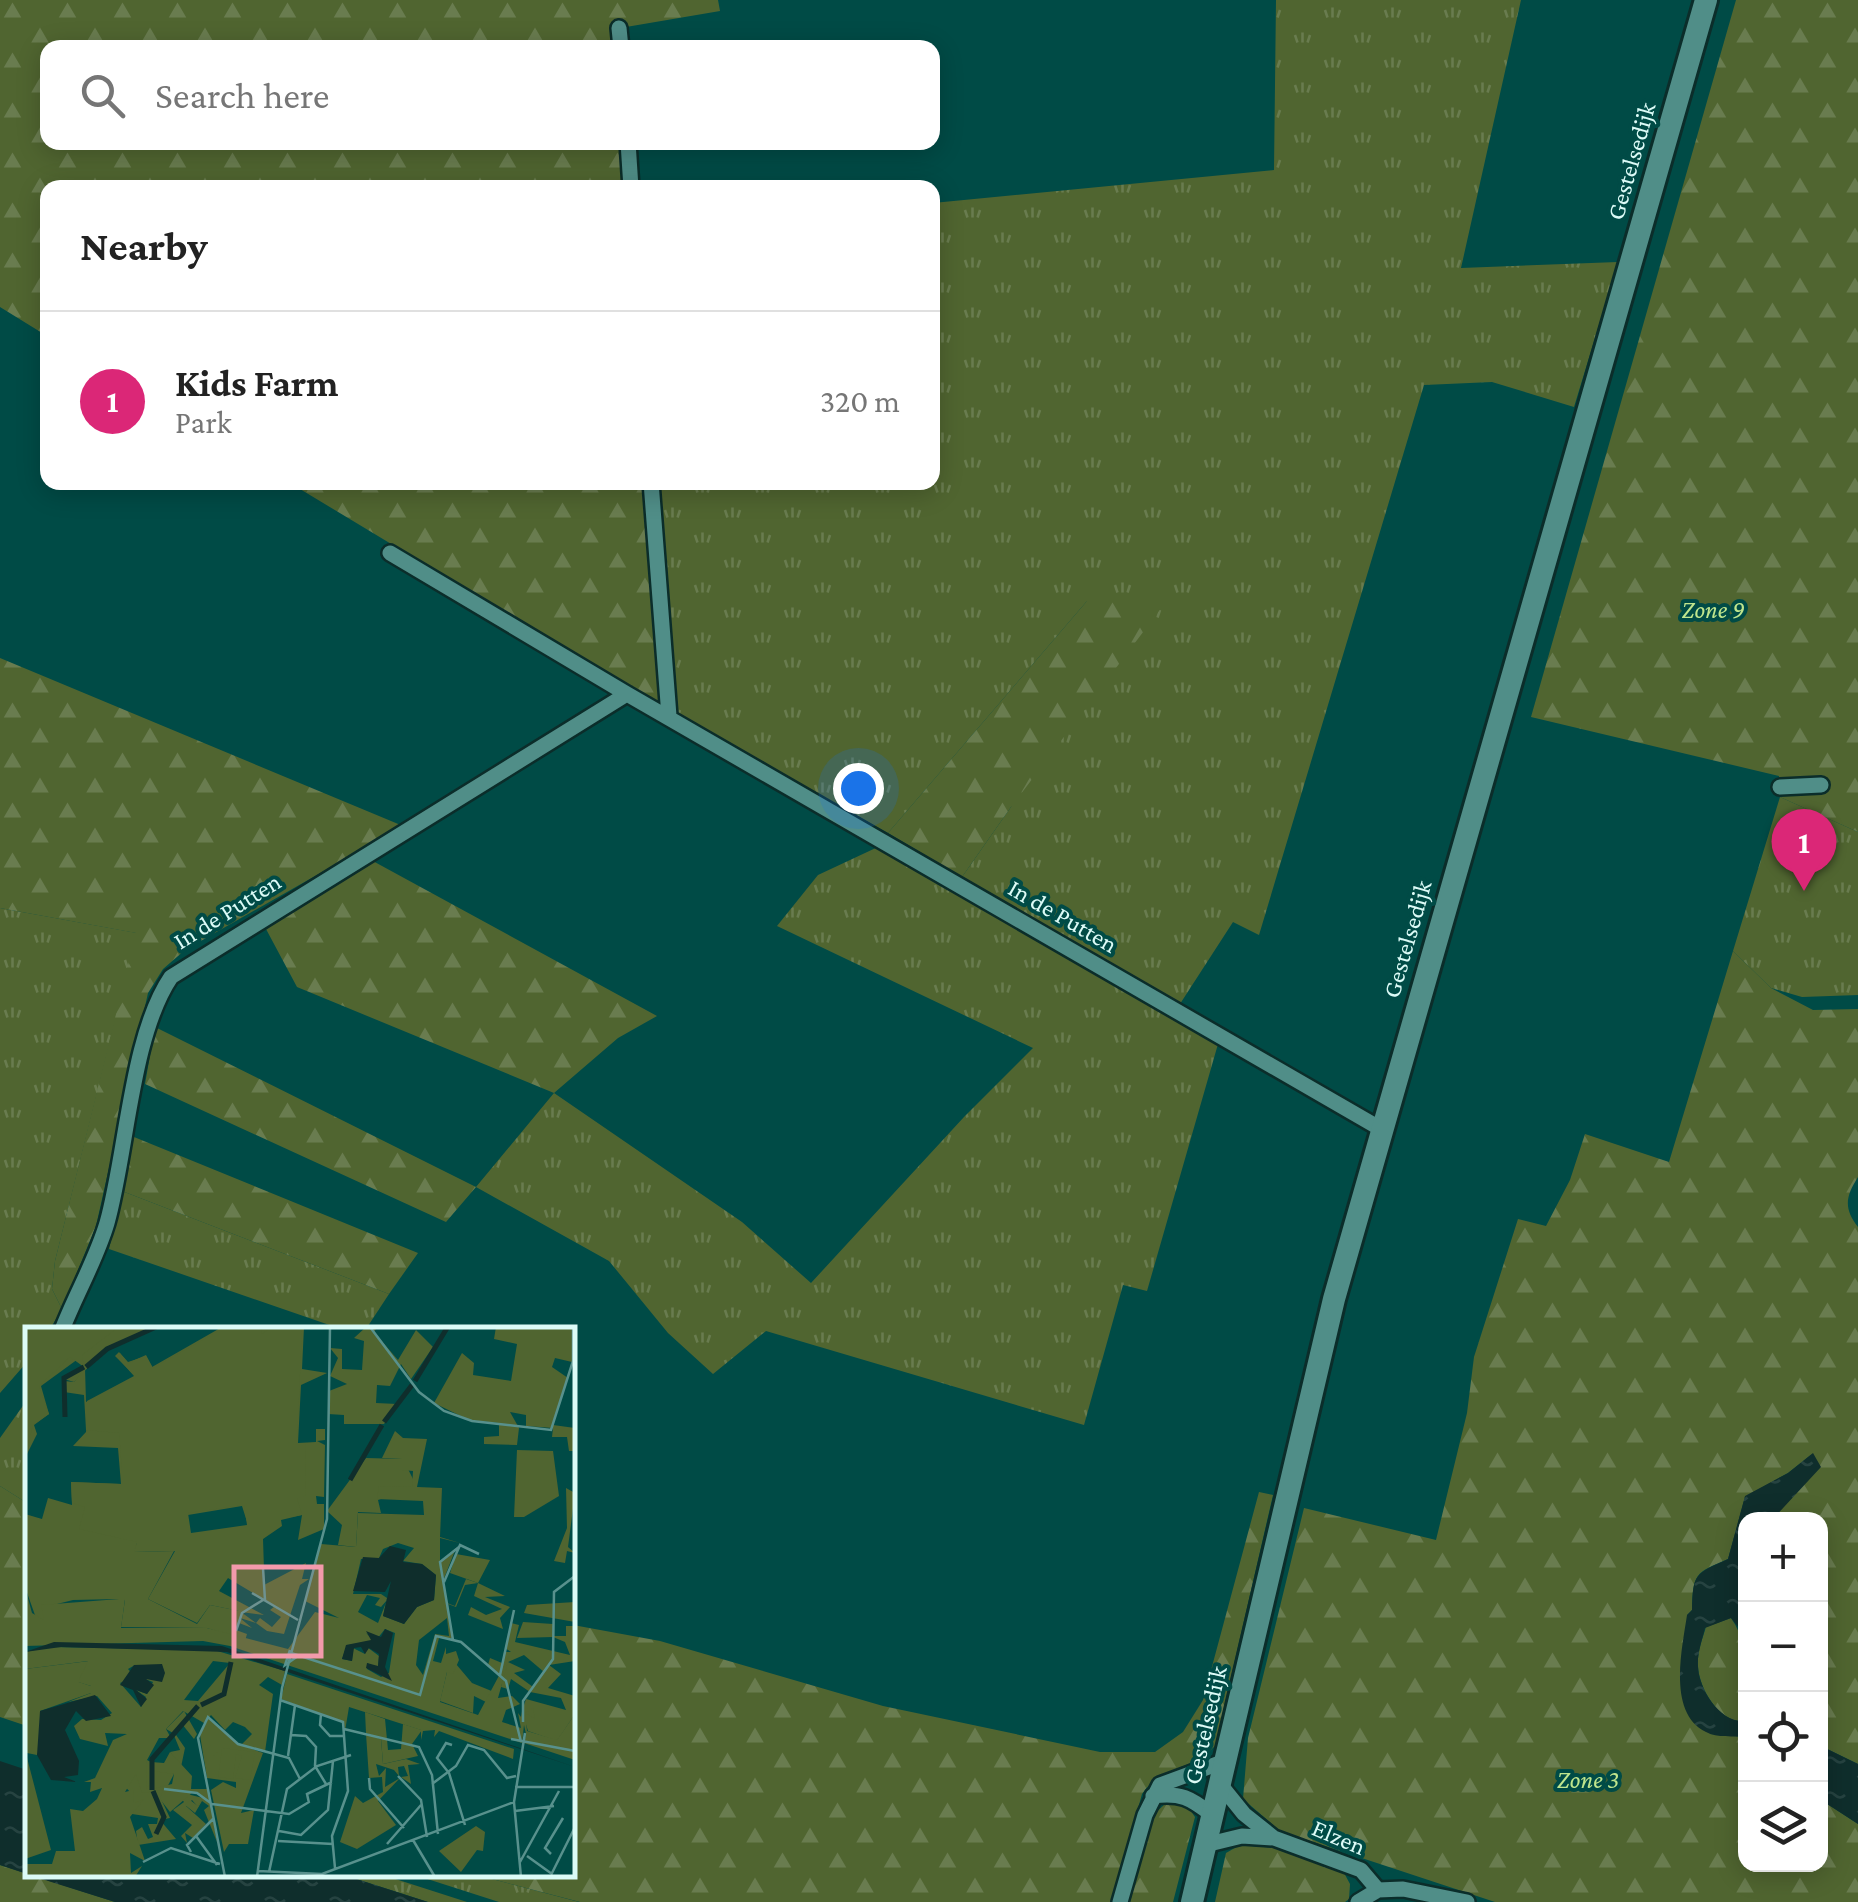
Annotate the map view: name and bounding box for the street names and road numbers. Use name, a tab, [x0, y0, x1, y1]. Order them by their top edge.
street label: Gestelsedijk	[1601, 99, 1662, 223]
street label: In de Putten	[168, 867, 286, 955]
street label: In de Putten	[1004, 874, 1122, 958]
street label: Gestelsedijk	[1377, 877, 1438, 1001]
street label: Gestelsedijk	[1178, 1663, 1233, 1787]
street label: Elzen	[1308, 1814, 1370, 1860]

